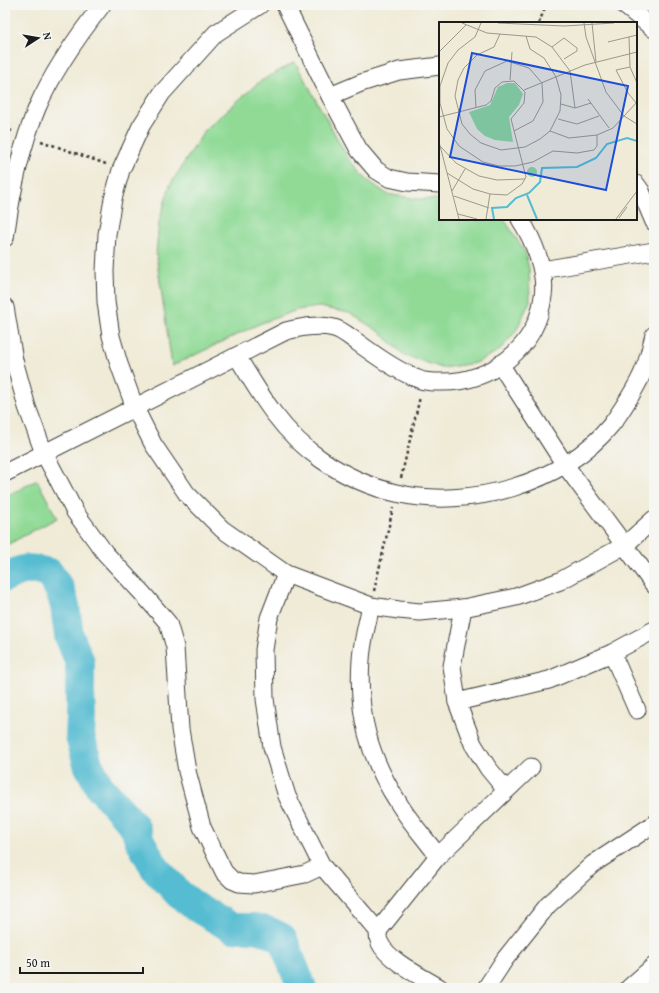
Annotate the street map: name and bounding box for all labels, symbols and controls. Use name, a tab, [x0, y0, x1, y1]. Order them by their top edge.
north arrow	[18, 18, 58, 58]
inset map	[439, 22, 637, 220]
text: N	[39, 31, 57, 42]
scale bar	[20, 949, 143, 975]
text: 50 m	[26, 954, 50, 971]

